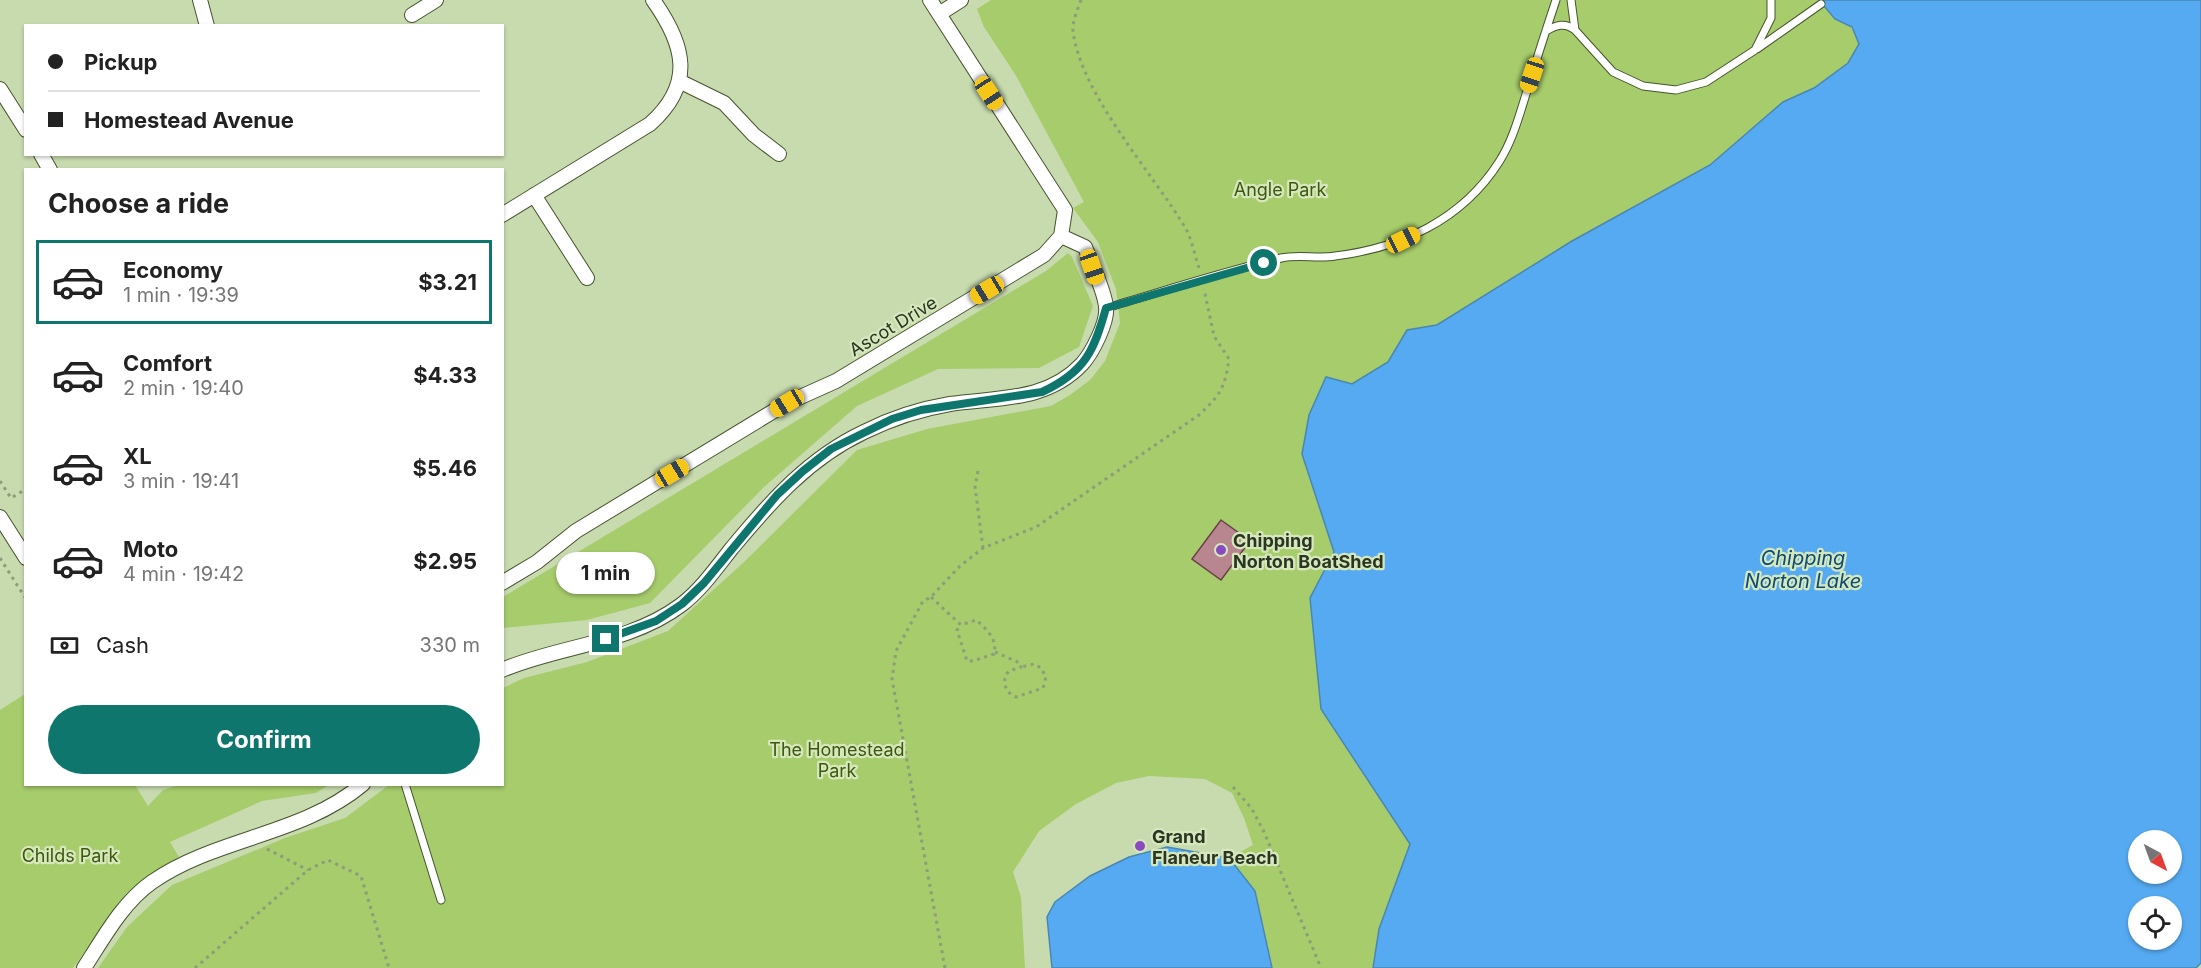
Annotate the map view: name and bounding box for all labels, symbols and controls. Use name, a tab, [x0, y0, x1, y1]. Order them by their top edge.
text: Pickup	[84, 49, 158, 75]
car	[1518, 55, 1546, 95]
car	[972, 73, 1006, 113]
text: Homestead Avenue	[84, 107, 294, 133]
park label: Angle Park	[1234, 179, 1326, 200]
text: Choose a ride	[48, 187, 229, 220]
car	[1383, 224, 1423, 256]
car	[1078, 247, 1106, 287]
route start	[1250, 249, 1277, 276]
icon: car	[51, 255, 105, 309]
text: Economy	[123, 257, 223, 283]
text: $3.21	[418, 269, 477, 295]
car	[967, 273, 1007, 307]
text: 1 min · 19:39	[123, 283, 239, 307]
street label: Ascot Drive	[845, 292, 941, 360]
icon: car	[51, 348, 105, 402]
text: Comfort	[123, 350, 212, 376]
text: $4.33	[413, 362, 477, 388]
text: 2 min · 19:40	[123, 376, 244, 400]
car	[767, 386, 807, 420]
icon: car	[51, 441, 105, 495]
text: XL	[123, 443, 152, 469]
text: $5.46	[413, 455, 477, 481]
car	[652, 456, 692, 490]
text: 3 min · 19:41	[123, 469, 239, 493]
place label: Chipping Norton BoatShed	[1233, 530, 1384, 572]
icon: car	[51, 534, 105, 588]
text: Moto	[123, 536, 178, 562]
marker: Chipping Norton BoatShed	[1214, 543, 1228, 557]
water label: Chipping Norton Lake	[1745, 546, 1861, 593]
text: $2.95	[413, 548, 477, 574]
callout: 1 min	[556, 552, 656, 594]
text: 1 min	[581, 561, 630, 585]
text: 4 min · 19:42	[123, 562, 244, 586]
route end	[592, 625, 619, 652]
icon: cash	[48, 629, 81, 662]
text: Cash	[96, 632, 149, 658]
text: 330 m	[420, 633, 480, 657]
button: Confirm	[48, 705, 480, 774]
park label: The Homestead Park	[769, 739, 905, 781]
place label: Grand Flaneur Beach	[1152, 826, 1278, 868]
north arrow	[2128, 830, 2182, 884]
map controls	[2128, 830, 2182, 950]
marker: Grand Flaneur Beach	[1133, 839, 1147, 853]
park label: Childs Park	[22, 845, 118, 866]
button: locate	[2128, 896, 2182, 950]

